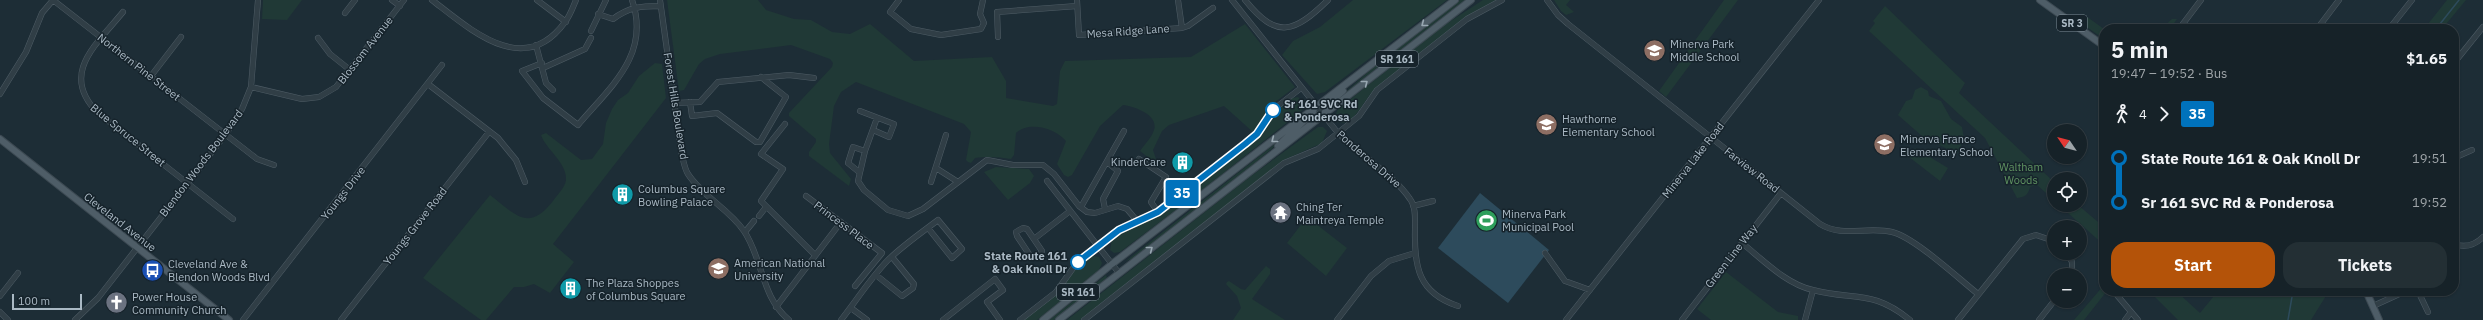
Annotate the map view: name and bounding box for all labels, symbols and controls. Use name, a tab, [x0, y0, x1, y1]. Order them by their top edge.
street label: Blossom Avenue	[334, 13, 396, 87]
road number: SR 3	[2057, 15, 2087, 31]
one-way arrow	[1422, 19, 1429, 26]
street label: Mesa Ridge Lane	[1086, 21, 1170, 41]
street label: Northern Pine Street	[95, 30, 183, 104]
text: 5 min	[2111, 35, 2168, 64]
school or university icon: Minerva Park Middle School	[1641, 37, 1667, 63]
place label: Minerva Park Middle School	[1670, 37, 1740, 64]
text: $1.65	[2406, 49, 2447, 68]
street label: Forest Hills Boulevard	[661, 51, 691, 161]
road number: SR 161	[1376, 51, 1418, 67]
text: 19:47 – 19:52 · Bus	[2111, 65, 2227, 82]
one-way arrow	[1361, 81, 1368, 88]
place label: Sr 161 SVC Rd & Ponderosa	[1284, 97, 1357, 124]
street label: Blue Spruce Street	[88, 100, 168, 170]
marker: Sr 161 SVC Rd & Ponderosa	[1265, 102, 1281, 118]
icon: walk	[2111, 103, 2133, 125]
icon: forward	[2153, 103, 2175, 125]
text: 35	[2189, 105, 2206, 123]
text: 4	[2139, 106, 2147, 123]
street label: Blendon Woods Boulevard	[156, 107, 246, 219]
school or university icon: Hawthorne Elementary School	[1533, 112, 1559, 138]
place label: Hawthorne Elementary School	[1562, 112, 1655, 139]
street label: Minerva Lake Road	[1659, 119, 1727, 201]
north arrow	[2047, 124, 2087, 164]
map controls	[2047, 124, 2087, 308]
street label: Ponderosa Drive	[1334, 127, 1404, 191]
school or university icon: Minerva France Elementary School	[1871, 132, 1897, 158]
place label: Minerva France Elementary School	[1900, 132, 1993, 159]
one-way arrow	[1272, 135, 1279, 142]
street label: Farview Road	[1722, 144, 1782, 196]
building icon: KinderCare	[1169, 149, 1195, 175]
text: State Route 161 & Oak Knoll Dr	[2141, 149, 2360, 168]
text: 19:51	[2412, 150, 2447, 167]
place label: KinderCare	[1111, 155, 1166, 169]
park label: Waltham Woods	[1999, 160, 2043, 187]
street label: Youngs Drive	[318, 164, 368, 222]
button: locate	[2047, 172, 2087, 212]
line badge: 35	[1164, 180, 1200, 206]
building icon: Columbus Square Bowling Palace	[609, 182, 635, 208]
place label: Columbus Square Bowling Palace	[638, 182, 725, 209]
street label: Youngs Grove Road	[380, 184, 450, 268]
text: 35	[1174, 184, 1190, 202]
street label: Cleveland Avenue	[81, 189, 159, 255]
text: Sr 161 SVC Rd & Ponderosa	[2141, 193, 2334, 212]
text: 19:52	[2412, 194, 2447, 211]
street label: Princess Place	[811, 198, 877, 252]
temple icon: Ching Ter Maintreya Temple	[1268, 200, 1294, 226]
place label: Ching Ter Maintreya Temple	[1296, 200, 1384, 227]
sports icon: Minerva Park Municipal Pool	[1473, 207, 1499, 233]
place label: Minerva Park Municipal Pool	[1502, 207, 1574, 234]
button: +	[2047, 220, 2087, 260]
street label: Green Line Way	[1702, 221, 1760, 291]
button: Start	[2111, 242, 2275, 288]
button: Tickets	[2283, 242, 2447, 288]
one-way arrow	[1145, 246, 1152, 253]
place label: State Route 161 & Oak Knoll Dr	[984, 249, 1068, 276]
marker: State Route 161 & Oak Knoll Dr	[1070, 254, 1086, 270]
school or university icon: American National University	[705, 256, 731, 282]
place label: American National University	[734, 256, 825, 283]
bus stop icon: Cleveland Ave & Blendon Woods Blvd	[140, 257, 166, 283]
place label: Cleveland Ave & Blendon Woods Blvd	[168, 257, 270, 284]
button: −	[2047, 268, 2087, 308]
building icon: The Plaza Shoppes of Columbus Square	[558, 276, 584, 302]
place label: The Plaza Shoppes of Columbus Square	[586, 276, 686, 303]
road number: SR 161	[1057, 284, 1099, 300]
church icon: Power House Community Church	[104, 290, 130, 316]
place label: Power House Community Church	[132, 290, 226, 317]
scale bar	[12, 292, 82, 311]
text: 100 m	[18, 294, 50, 308]

